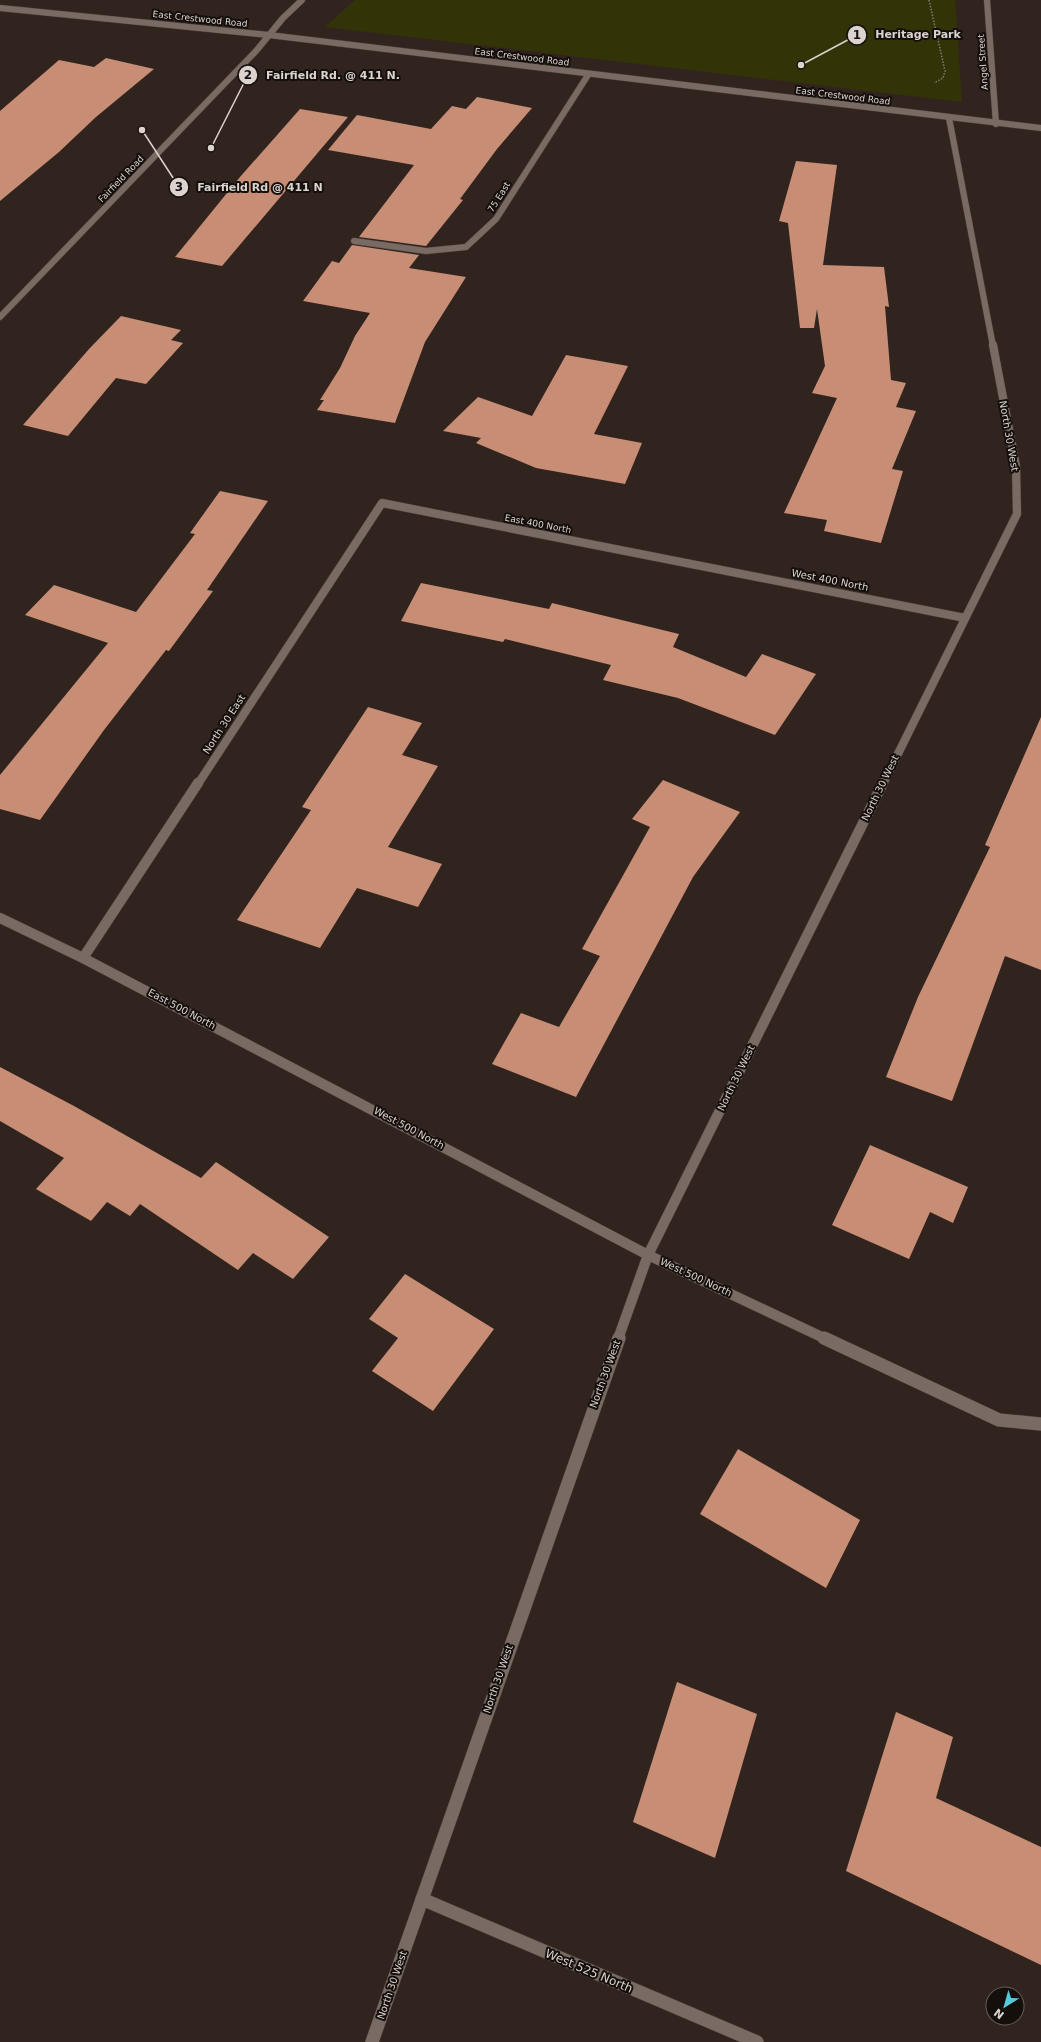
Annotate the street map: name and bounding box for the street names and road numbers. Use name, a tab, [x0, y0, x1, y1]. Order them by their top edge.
street label: East Crestwood Road	[152, 9, 248, 29]
street label: Angel Street	[976, 33, 990, 90]
street label: East Crestwood Road	[474, 46, 570, 68]
street label: East Crestwood Road	[795, 85, 891, 107]
street label: Fairfield Road	[96, 154, 146, 204]
street label: 75 East	[486, 180, 512, 214]
street label: North 30 West	[997, 400, 1021, 472]
street label: East 400 North	[504, 513, 572, 535]
street label: West 400 North	[791, 567, 869, 593]
street label: North 30 East	[201, 692, 247, 756]
street label: North 30 West	[859, 753, 901, 823]
street label: East 500 North	[146, 987, 218, 1031]
street label: North 30 West	[715, 1043, 757, 1113]
street label: West 500 North	[372, 1105, 446, 1151]
street label: West 500 North	[658, 1256, 734, 1298]
street label: North 30 West	[588, 1338, 622, 1410]
street label: North 30 West	[481, 1643, 515, 1715]
street label: West 525 North	[543, 1946, 635, 1996]
street label: North 30 West	[375, 1949, 409, 2021]

